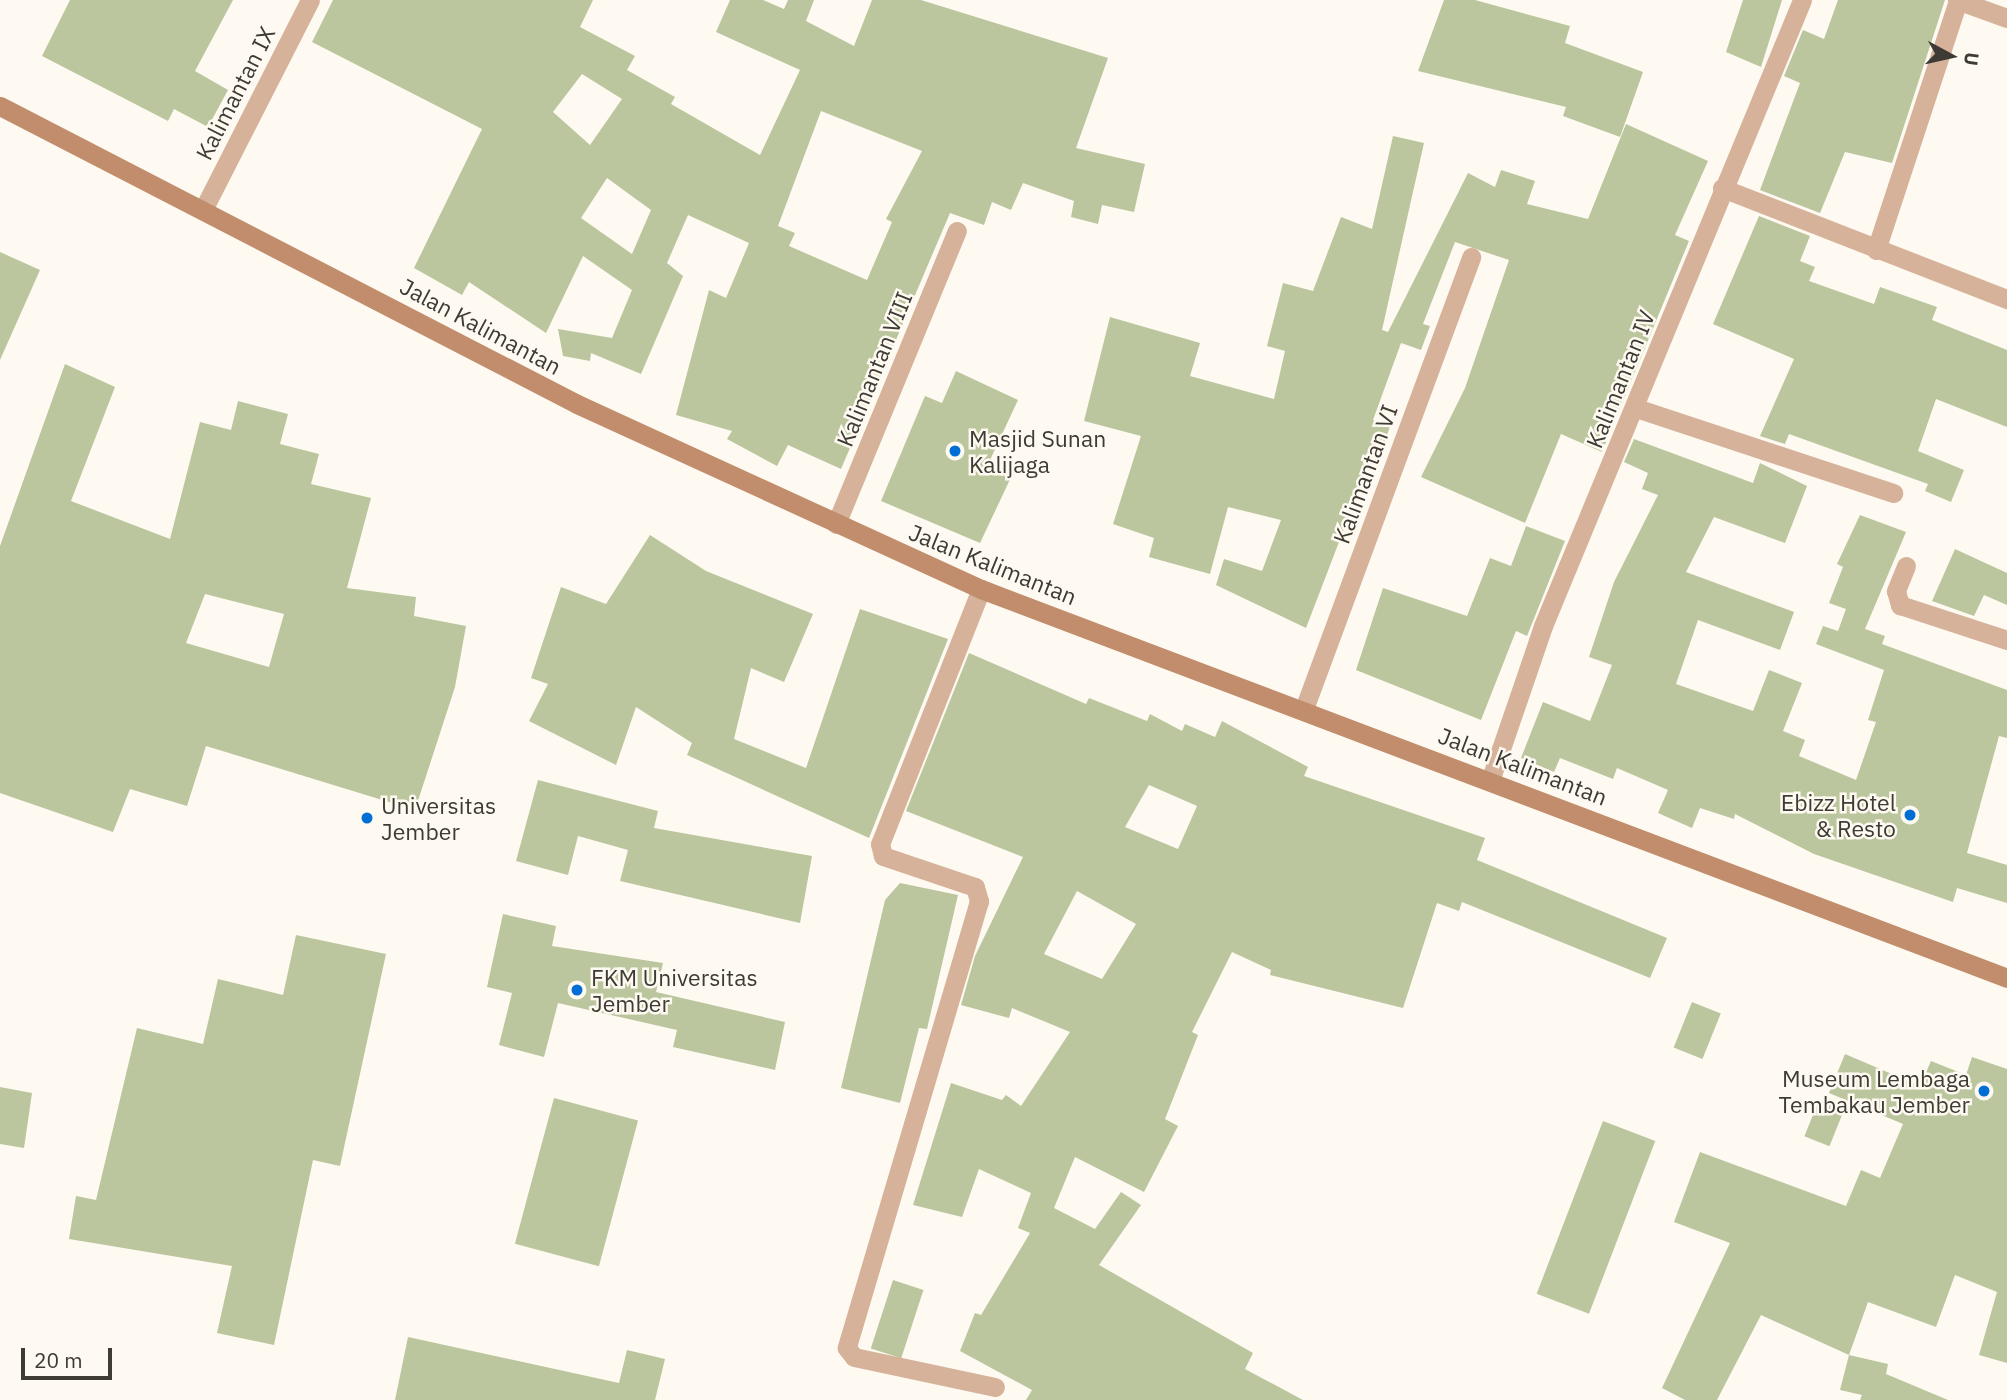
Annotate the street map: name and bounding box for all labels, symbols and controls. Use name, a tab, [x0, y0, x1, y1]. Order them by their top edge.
north arrow	[1916, 21, 1986, 91]
street label: Kalimantan IX	[190, 22, 280, 164]
text: U	[1959, 51, 1985, 67]
street label: Jalan Kalimantan	[396, 272, 566, 380]
street label: Kalimantan VIII	[830, 288, 918, 450]
street label: Kalimantan IV	[1580, 306, 1660, 452]
street label: Kalimantan VI	[1327, 401, 1403, 547]
place label: Masjid Sunan Kalijaga	[969, 424, 1106, 478]
marker: Masjid Sunan Kalijaga	[947, 443, 963, 459]
street label: Jalan Kalimantan	[905, 518, 1081, 610]
street label: Jalan Kalimantan	[1435, 721, 1611, 811]
place label: Ebizz Hotel & Resto	[1781, 788, 1896, 842]
place label: Universitas Jember	[381, 791, 496, 845]
marker: Ebizz Hotel & Resto	[1902, 807, 1918, 823]
marker: Universitas Jember	[359, 810, 375, 826]
place label: FKM Universitas Jember	[591, 963, 758, 1017]
marker: FKM Universitas Jember	[569, 982, 585, 998]
place label: Museum Lembaga Tembakau Jember	[1778, 1064, 1970, 1118]
marker: Museum Lembaga Tembakau Jember	[1976, 1083, 1992, 1099]
scale bar	[24, 1334, 116, 1378]
text: 20 m	[34, 1346, 83, 1374]

